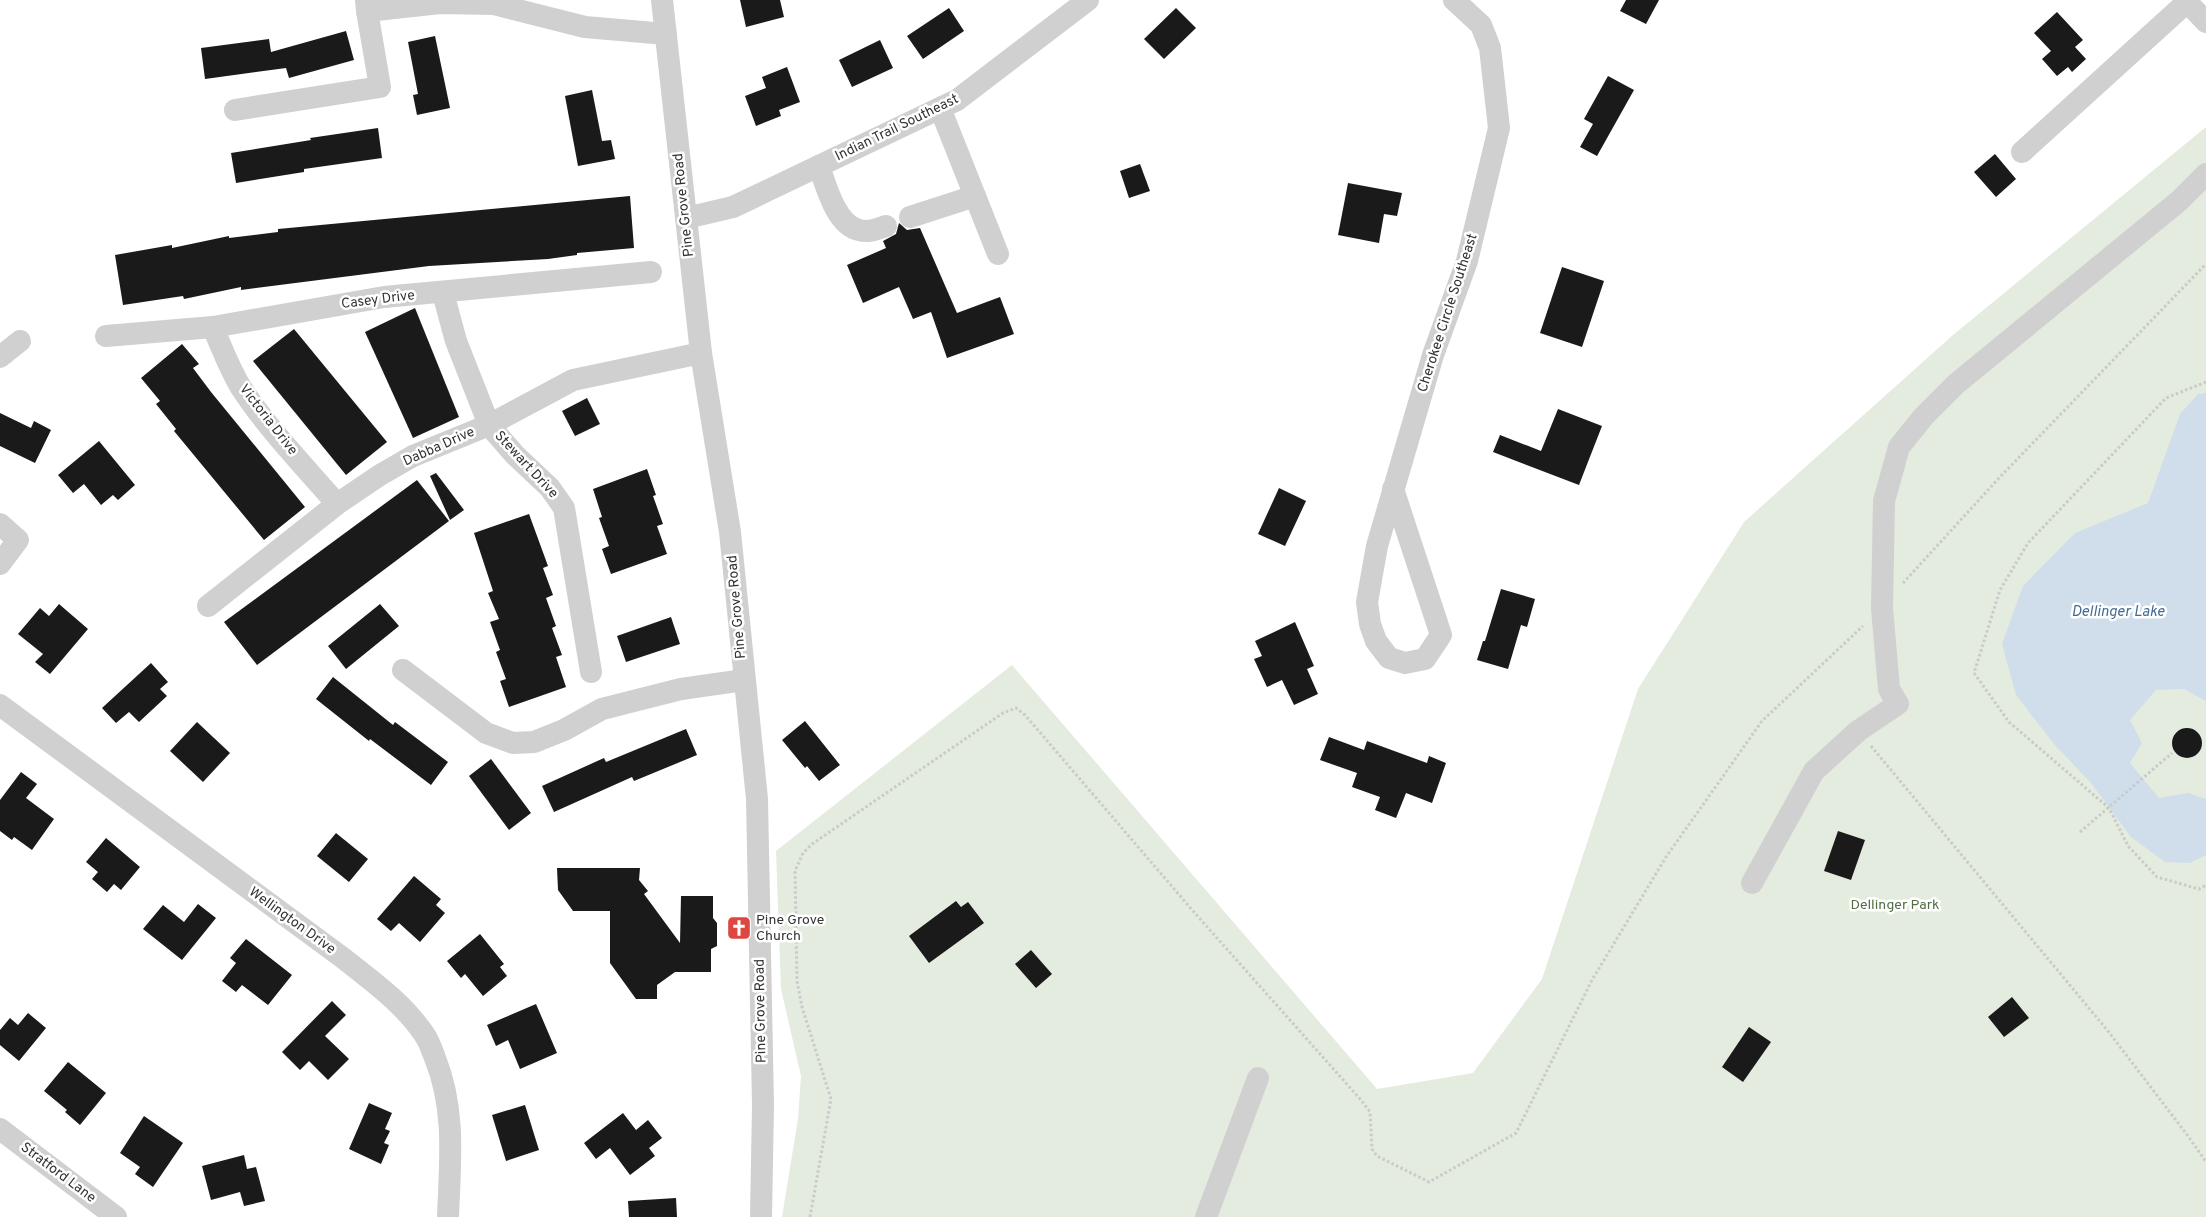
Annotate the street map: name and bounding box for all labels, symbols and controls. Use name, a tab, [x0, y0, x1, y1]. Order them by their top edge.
street label: Indian Trail Southeast	[833, 91, 961, 165]
street label: Pine Grove Road	[670, 152, 698, 258]
street label: Cherokee Circle Southeast	[1414, 231, 1482, 395]
street label: Casey Drive	[340, 287, 416, 313]
street label: Victoria Drive	[235, 381, 301, 459]
street label: Dabba Drive	[401, 424, 477, 470]
street label: Stewart Drive	[491, 428, 561, 502]
street label: Pine Grove Road	[724, 554, 750, 660]
water label: Dellinger Lake	[2072, 603, 2165, 622]
street label: Wellington Drive	[245, 884, 339, 958]
park label: Dellinger Park	[1850, 897, 1940, 914]
place label: Pine Grove Church	[756, 912, 824, 945]
church icon: Pine Grove Church	[726, 915, 752, 941]
street label: Pine Grove Road	[752, 959, 770, 1063]
street label: Stratford Lane	[17, 1139, 99, 1207]

